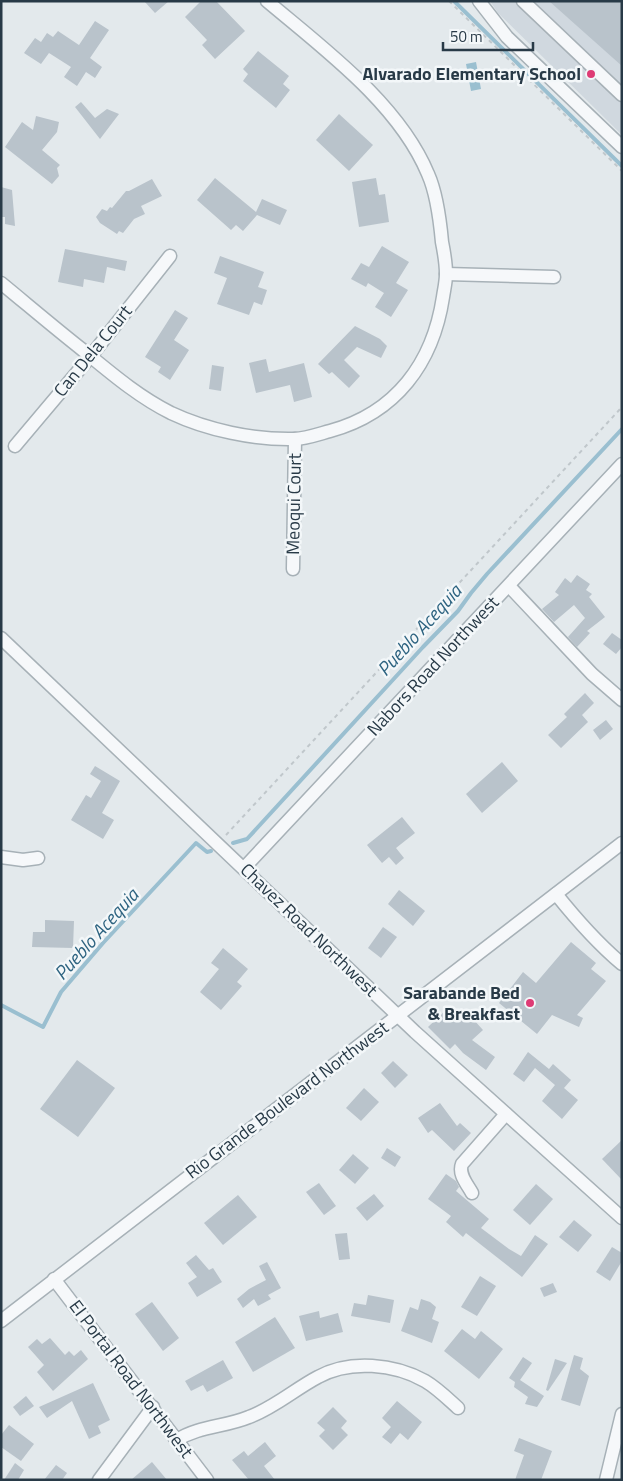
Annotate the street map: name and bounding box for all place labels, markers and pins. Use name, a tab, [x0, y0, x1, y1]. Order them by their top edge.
place label: Alvarado Elementary School	[362, 60, 581, 87]
marker: Alvarado Elementary School	[585, 68, 597, 80]
place label: Sarabande Bed & Breakfast	[403, 979, 520, 1027]
marker: Sarabande Bed & Breakfast	[524, 997, 536, 1009]

